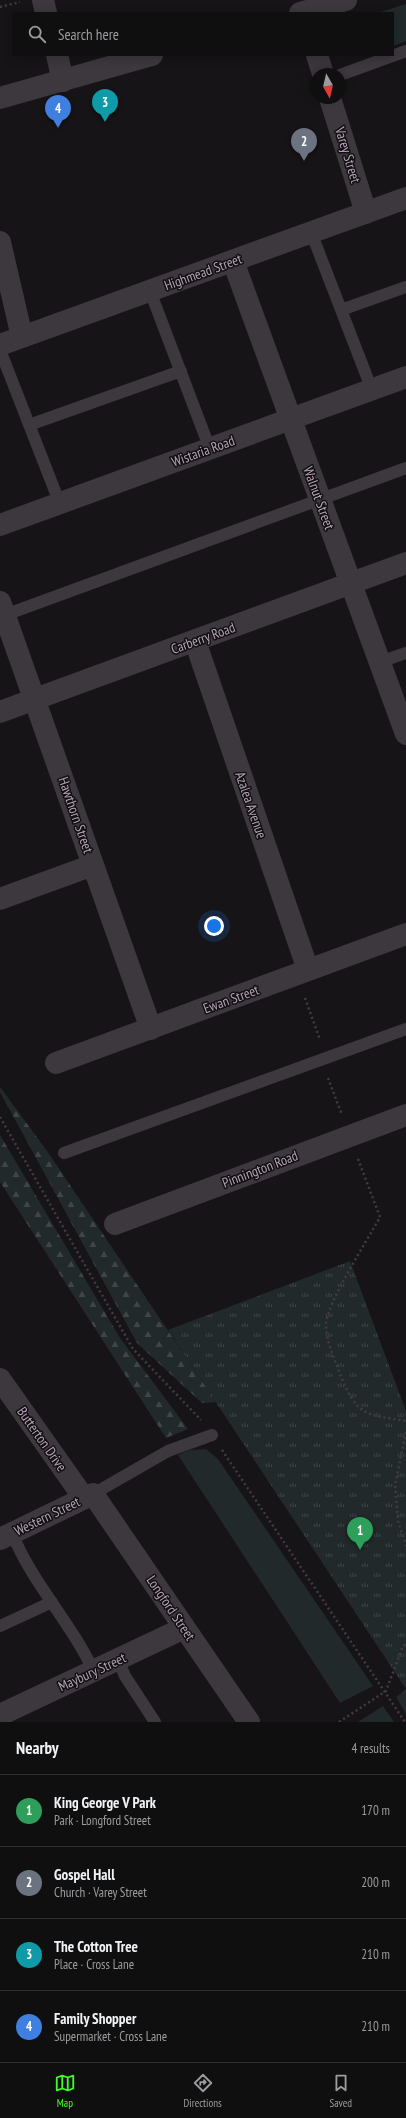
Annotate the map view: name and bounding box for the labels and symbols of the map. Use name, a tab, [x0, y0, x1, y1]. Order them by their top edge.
north arrow	[310, 68, 346, 104]
pin: 3	[92, 89, 118, 122]
pin: 4	[45, 95, 71, 128]
street label: Varey Street	[331, 124, 365, 185]
pin: 2	[291, 128, 317, 161]
street label: Highmead Street	[162, 250, 244, 294]
street label: Wistaria Road	[169, 431, 237, 471]
street label: Walnut Street	[299, 464, 339, 532]
street label: Carberry Road	[168, 618, 238, 658]
street label: Azalea Avenue	[231, 769, 271, 841]
street label: Hawthorn Street	[55, 775, 97, 856]
your location	[204, 916, 224, 936]
street label: Ewan Street	[201, 981, 261, 1017]
street label: Pinnington Road	[220, 1146, 300, 1192]
street label: Butterton Drive	[13, 1403, 71, 1475]
street label: Western Street	[11, 1492, 83, 1540]
pin: 1	[347, 1517, 373, 1550]
street label: Longford Street	[143, 1572, 199, 1644]
street label: Maybury Street	[55, 1648, 129, 1695]

